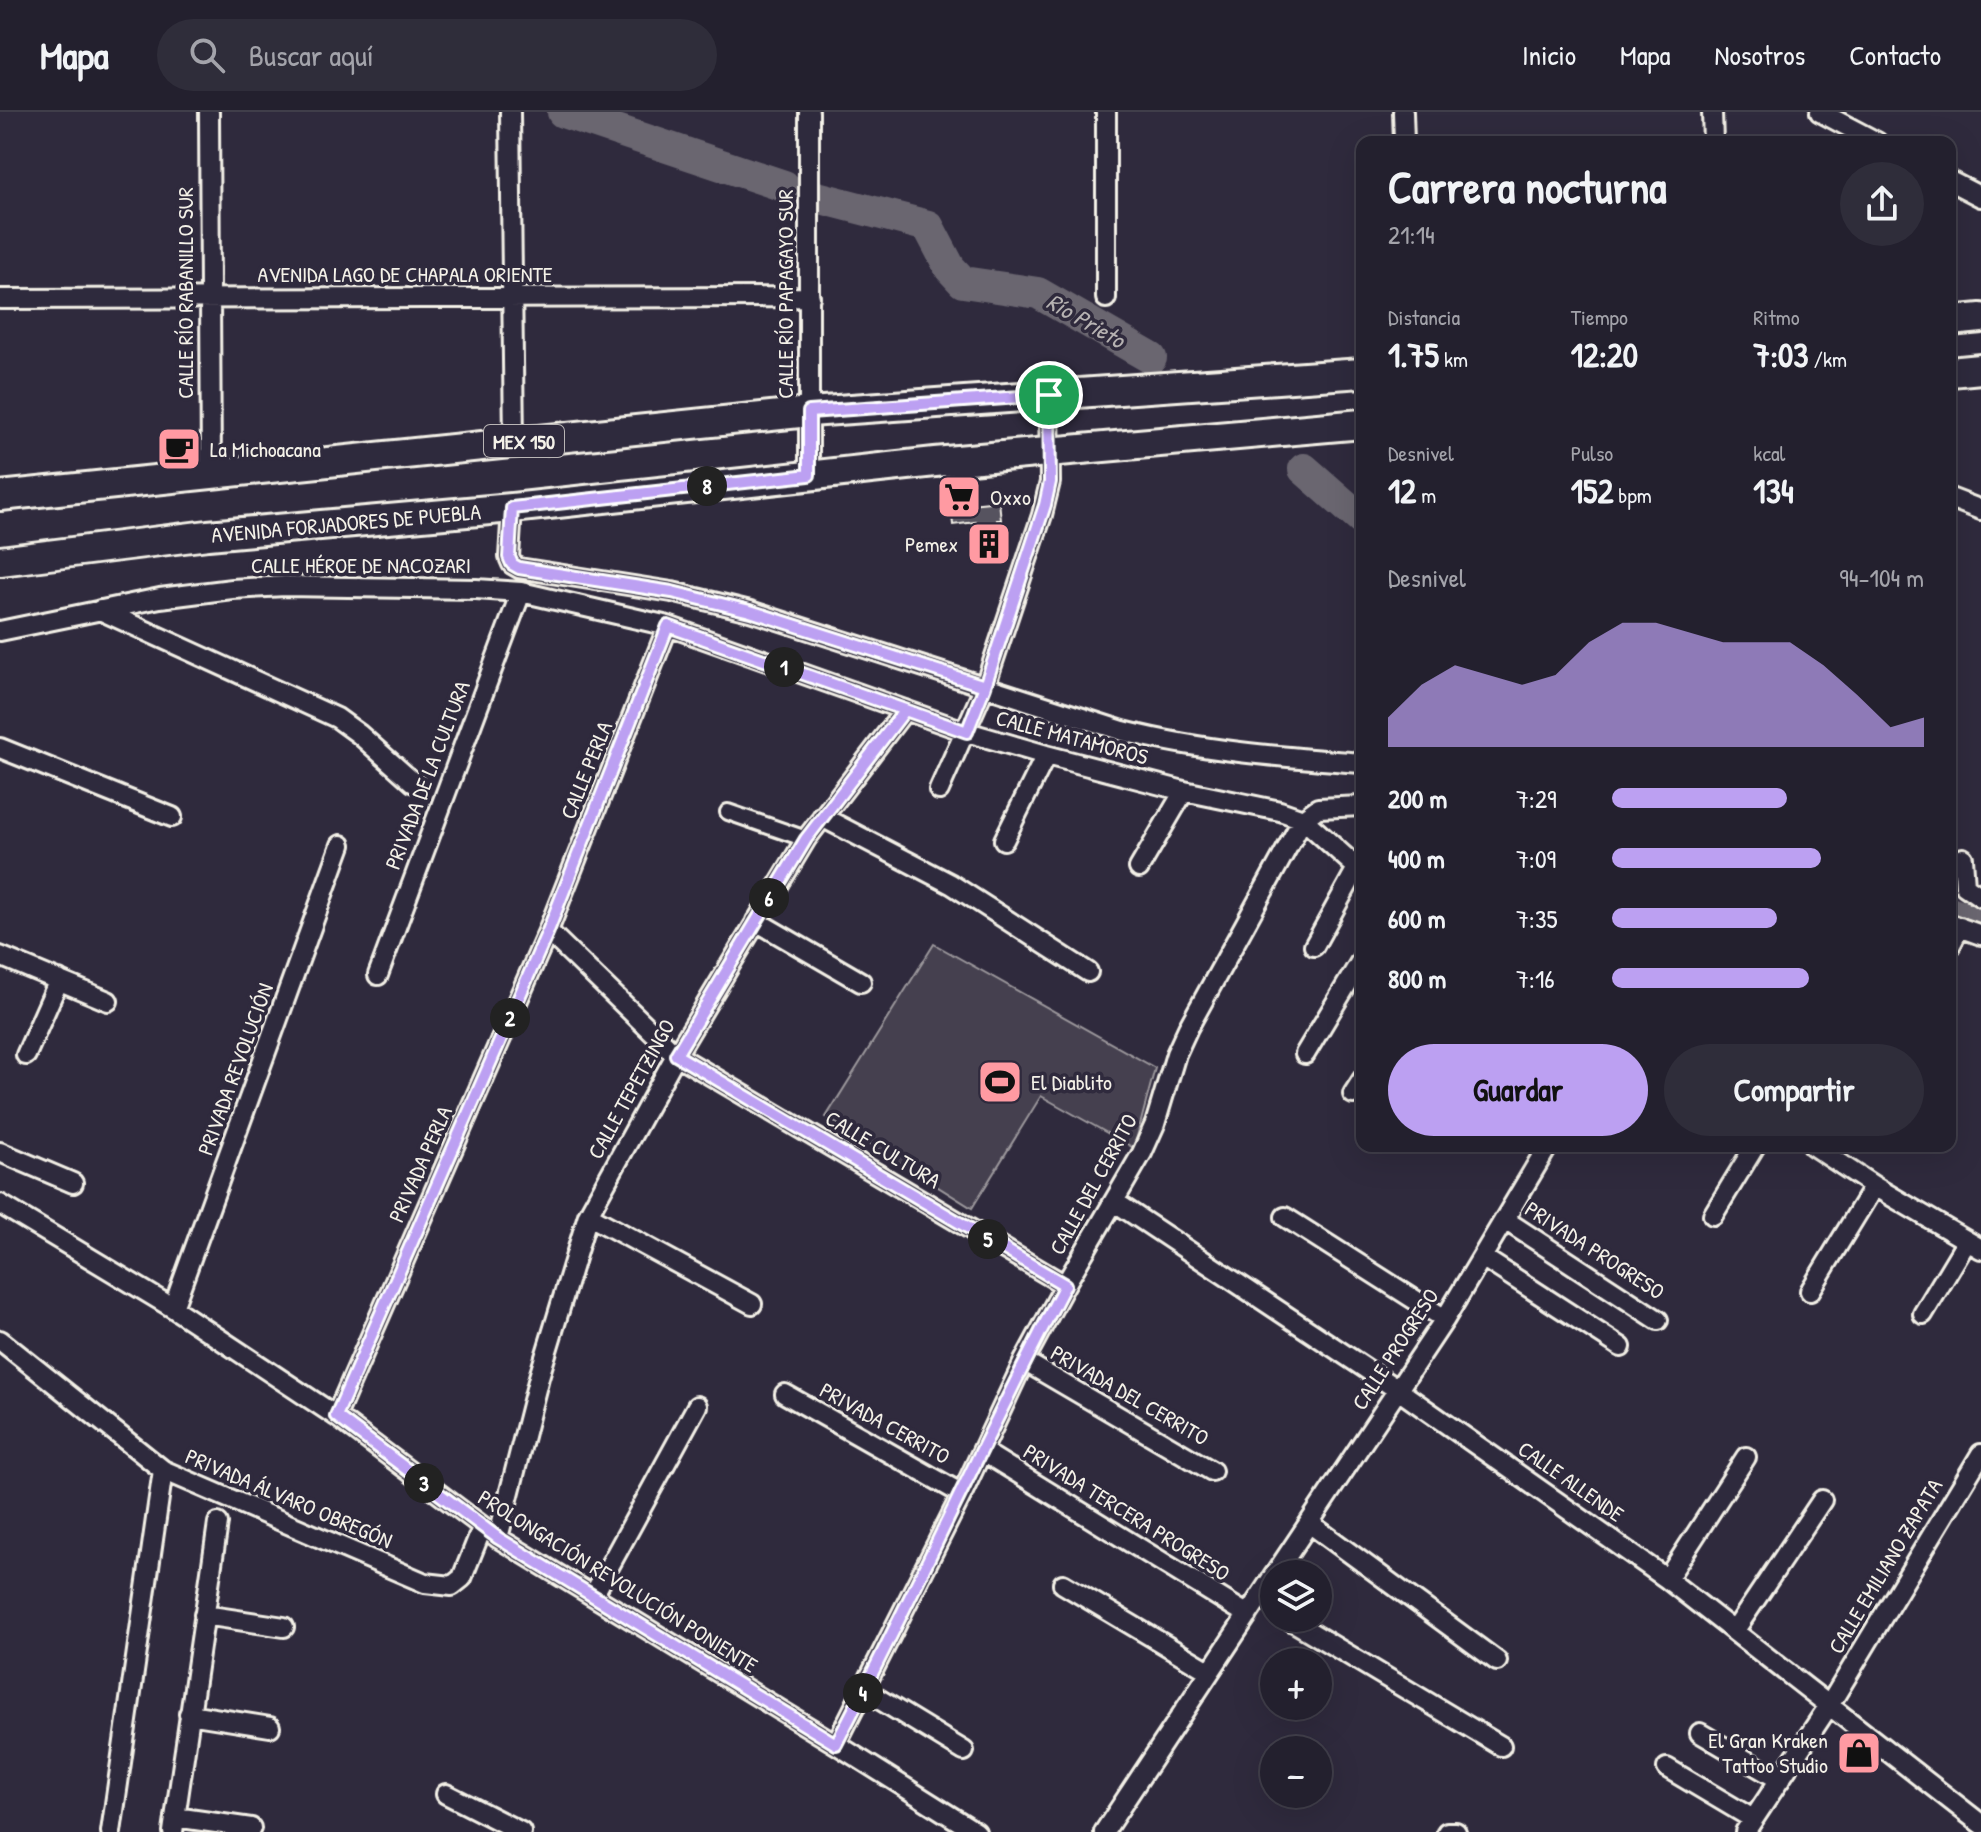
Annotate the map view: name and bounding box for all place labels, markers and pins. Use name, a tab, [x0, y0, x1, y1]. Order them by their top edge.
pin	[1015, 361, 1083, 429]
cafe icon: La Michoacana	[155, 425, 203, 473]
place label: La Michoacana	[210, 434, 321, 464]
pin: 8	[687, 466, 727, 506]
supermarket icon: Oxxo	[935, 473, 983, 521]
place label: Oxxo	[990, 482, 1031, 512]
building icon: Pemex	[965, 520, 1013, 568]
place label: Pemex	[905, 529, 958, 559]
pin: 1	[764, 647, 804, 687]
pin: 6	[749, 878, 789, 918]
pin: 2	[490, 998, 530, 1038]
sports icon: El Diablito	[976, 1058, 1024, 1106]
place label: El Diablito	[1031, 1067, 1112, 1097]
pin: 5	[968, 1219, 1008, 1259]
pin: 3	[404, 1463, 444, 1503]
pin: 4	[843, 1673, 883, 1713]
place label: El Gran Kraken Tattoo Studio	[1708, 1725, 1828, 1780]
shop icon: El Gran Kraken Tattoo Studio	[1835, 1729, 1883, 1777]

